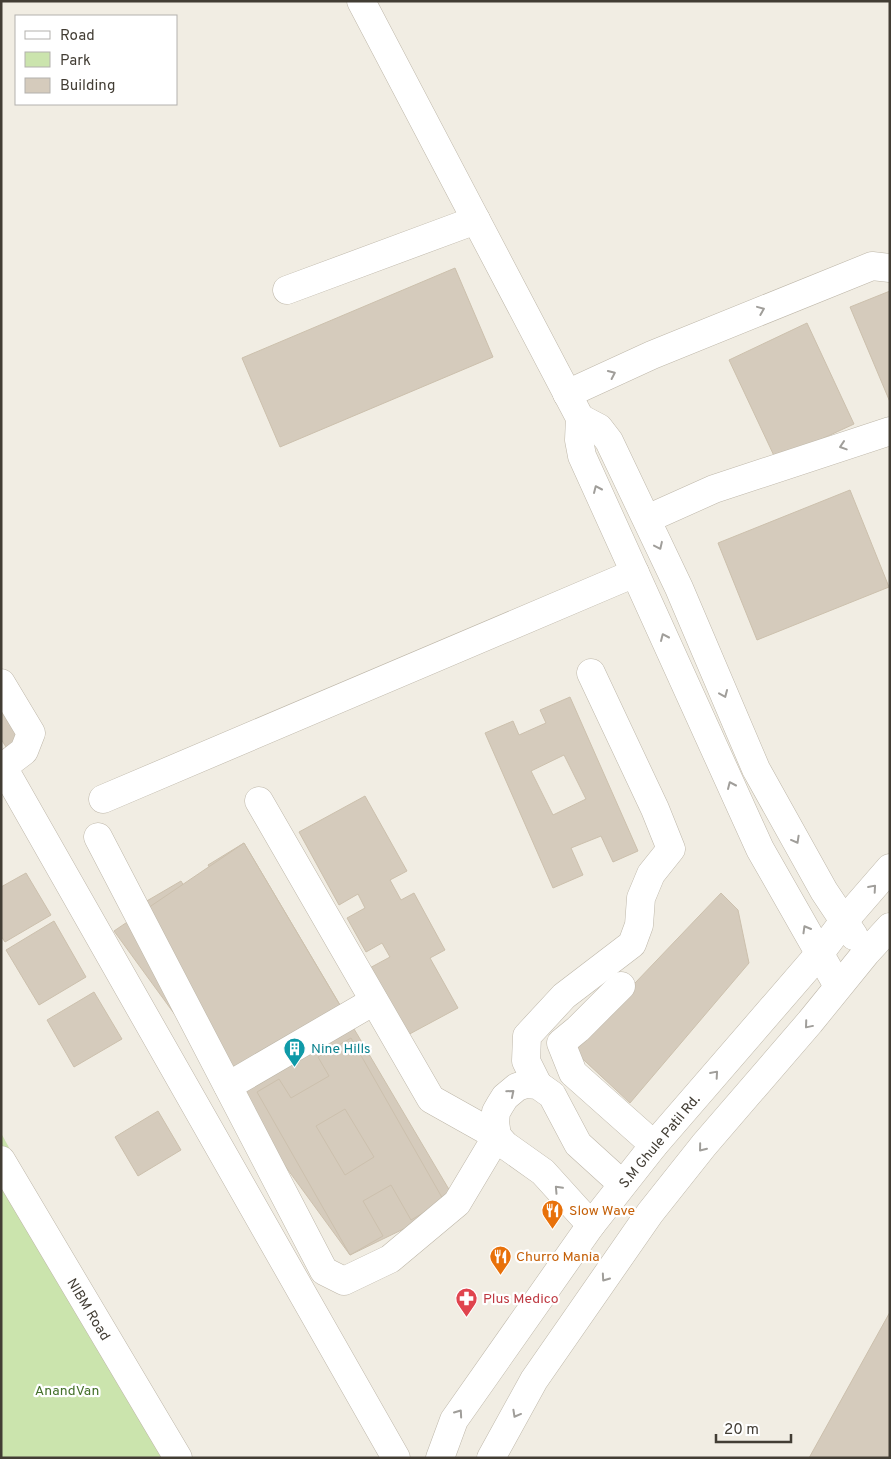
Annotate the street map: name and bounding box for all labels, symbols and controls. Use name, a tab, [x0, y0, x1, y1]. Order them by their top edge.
legend	[15, 15, 178, 105]
text: Road	[60, 27, 95, 46]
text: Park	[60, 52, 91, 71]
text: Building	[60, 77, 115, 96]
one-way arrow	[756, 306, 765, 317]
one-way arrow	[607, 369, 616, 380]
one-way arrow	[840, 440, 848, 450]
one-way arrow	[593, 485, 603, 494]
one-way arrow	[653, 541, 663, 550]
one-way arrow	[659, 633, 670, 642]
one-way arrow	[719, 690, 729, 698]
one-way arrow	[726, 781, 737, 790]
one-way arrow	[789, 835, 799, 844]
one-way arrow	[867, 885, 875, 894]
one-way arrow	[802, 925, 812, 934]
one-way arrow	[805, 1019, 814, 1028]
building icon: Nine Hills	[283, 1036, 307, 1067]
place label: Nine Hills	[311, 1041, 371, 1058]
one-way arrow	[709, 1071, 718, 1080]
one-way arrow	[505, 1090, 514, 1098]
street label: S.M Ghule Patil Rd.	[616, 1092, 704, 1192]
one-way arrow	[700, 1142, 708, 1151]
one-way arrow	[555, 1185, 564, 1194]
restaurant icon: Slow Wave	[541, 1198, 565, 1229]
place label: Slow Wave	[569, 1203, 635, 1220]
restaurant icon: Churro Mania	[488, 1244, 512, 1275]
place label: Churro Mania	[516, 1249, 600, 1266]
one-way arrow	[602, 1272, 611, 1282]
street label: NIBM Road	[62, 1275, 113, 1344]
pharmacy icon: Plus Medico	[455, 1286, 479, 1317]
place label: Plus Medico	[483, 1291, 559, 1308]
park label: AnandVan	[35, 1383, 99, 1400]
one-way arrow	[512, 1408, 522, 1417]
one-way arrow	[453, 1409, 462, 1419]
scale bar	[716, 1412, 791, 1444]
text: 20 m	[724, 1421, 759, 1440]

